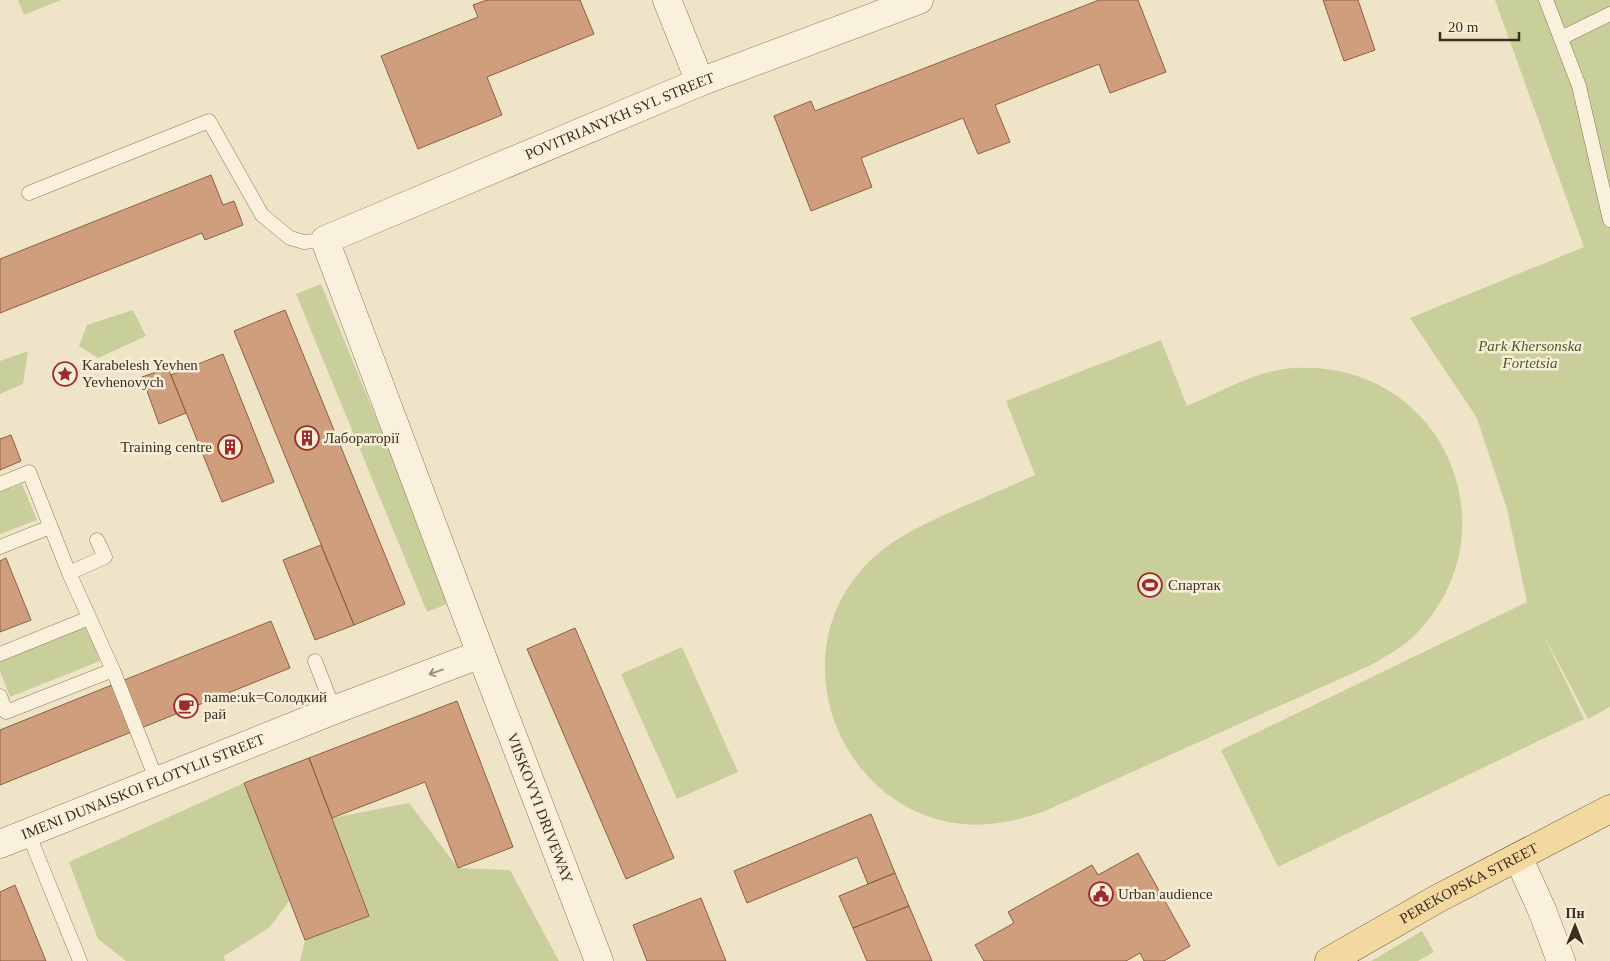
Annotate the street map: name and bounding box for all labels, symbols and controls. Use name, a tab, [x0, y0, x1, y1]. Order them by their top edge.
scale bar	[1440, 10, 1519, 42]
text: 20 m	[1448, 19, 1479, 35]
street label: POVITRIANYKH SYL STREET	[523, 69, 717, 163]
park label: Park Khersonska Fortetsia	[1477, 338, 1582, 371]
place label: Karabelesh Yevhen Yevhenovych	[82, 357, 198, 390]
place icon: Karabelesh Yevhen Yevhenovych	[52, 361, 78, 387]
building icon: Лабораторії	[294, 425, 320, 451]
place label: Лабораторії	[324, 430, 400, 446]
building icon: Training centre	[217, 434, 243, 460]
place label: Training centre	[120, 439, 212, 455]
sports icon: Спартак	[1137, 572, 1163, 598]
place label: Спартак	[1168, 577, 1221, 593]
one-way arrow	[428, 668, 444, 677]
place label: name:uk=Солодкий рай	[204, 689, 327, 722]
cafe icon: name:uk=Солодкий рай	[173, 693, 199, 719]
street label: IMENI DUNAISKOI FLOTYLII STREET	[19, 731, 267, 843]
street label: VIISKOVYI DRIVEWAY	[504, 731, 576, 886]
street label: PEREKOPSKA STREET	[1397, 840, 1541, 927]
public building icon: Urban audience	[1088, 881, 1114, 907]
place label: Urban audience	[1118, 886, 1213, 902]
north arrow	[1550, 901, 1600, 951]
text: Пн	[1566, 906, 1584, 921]

